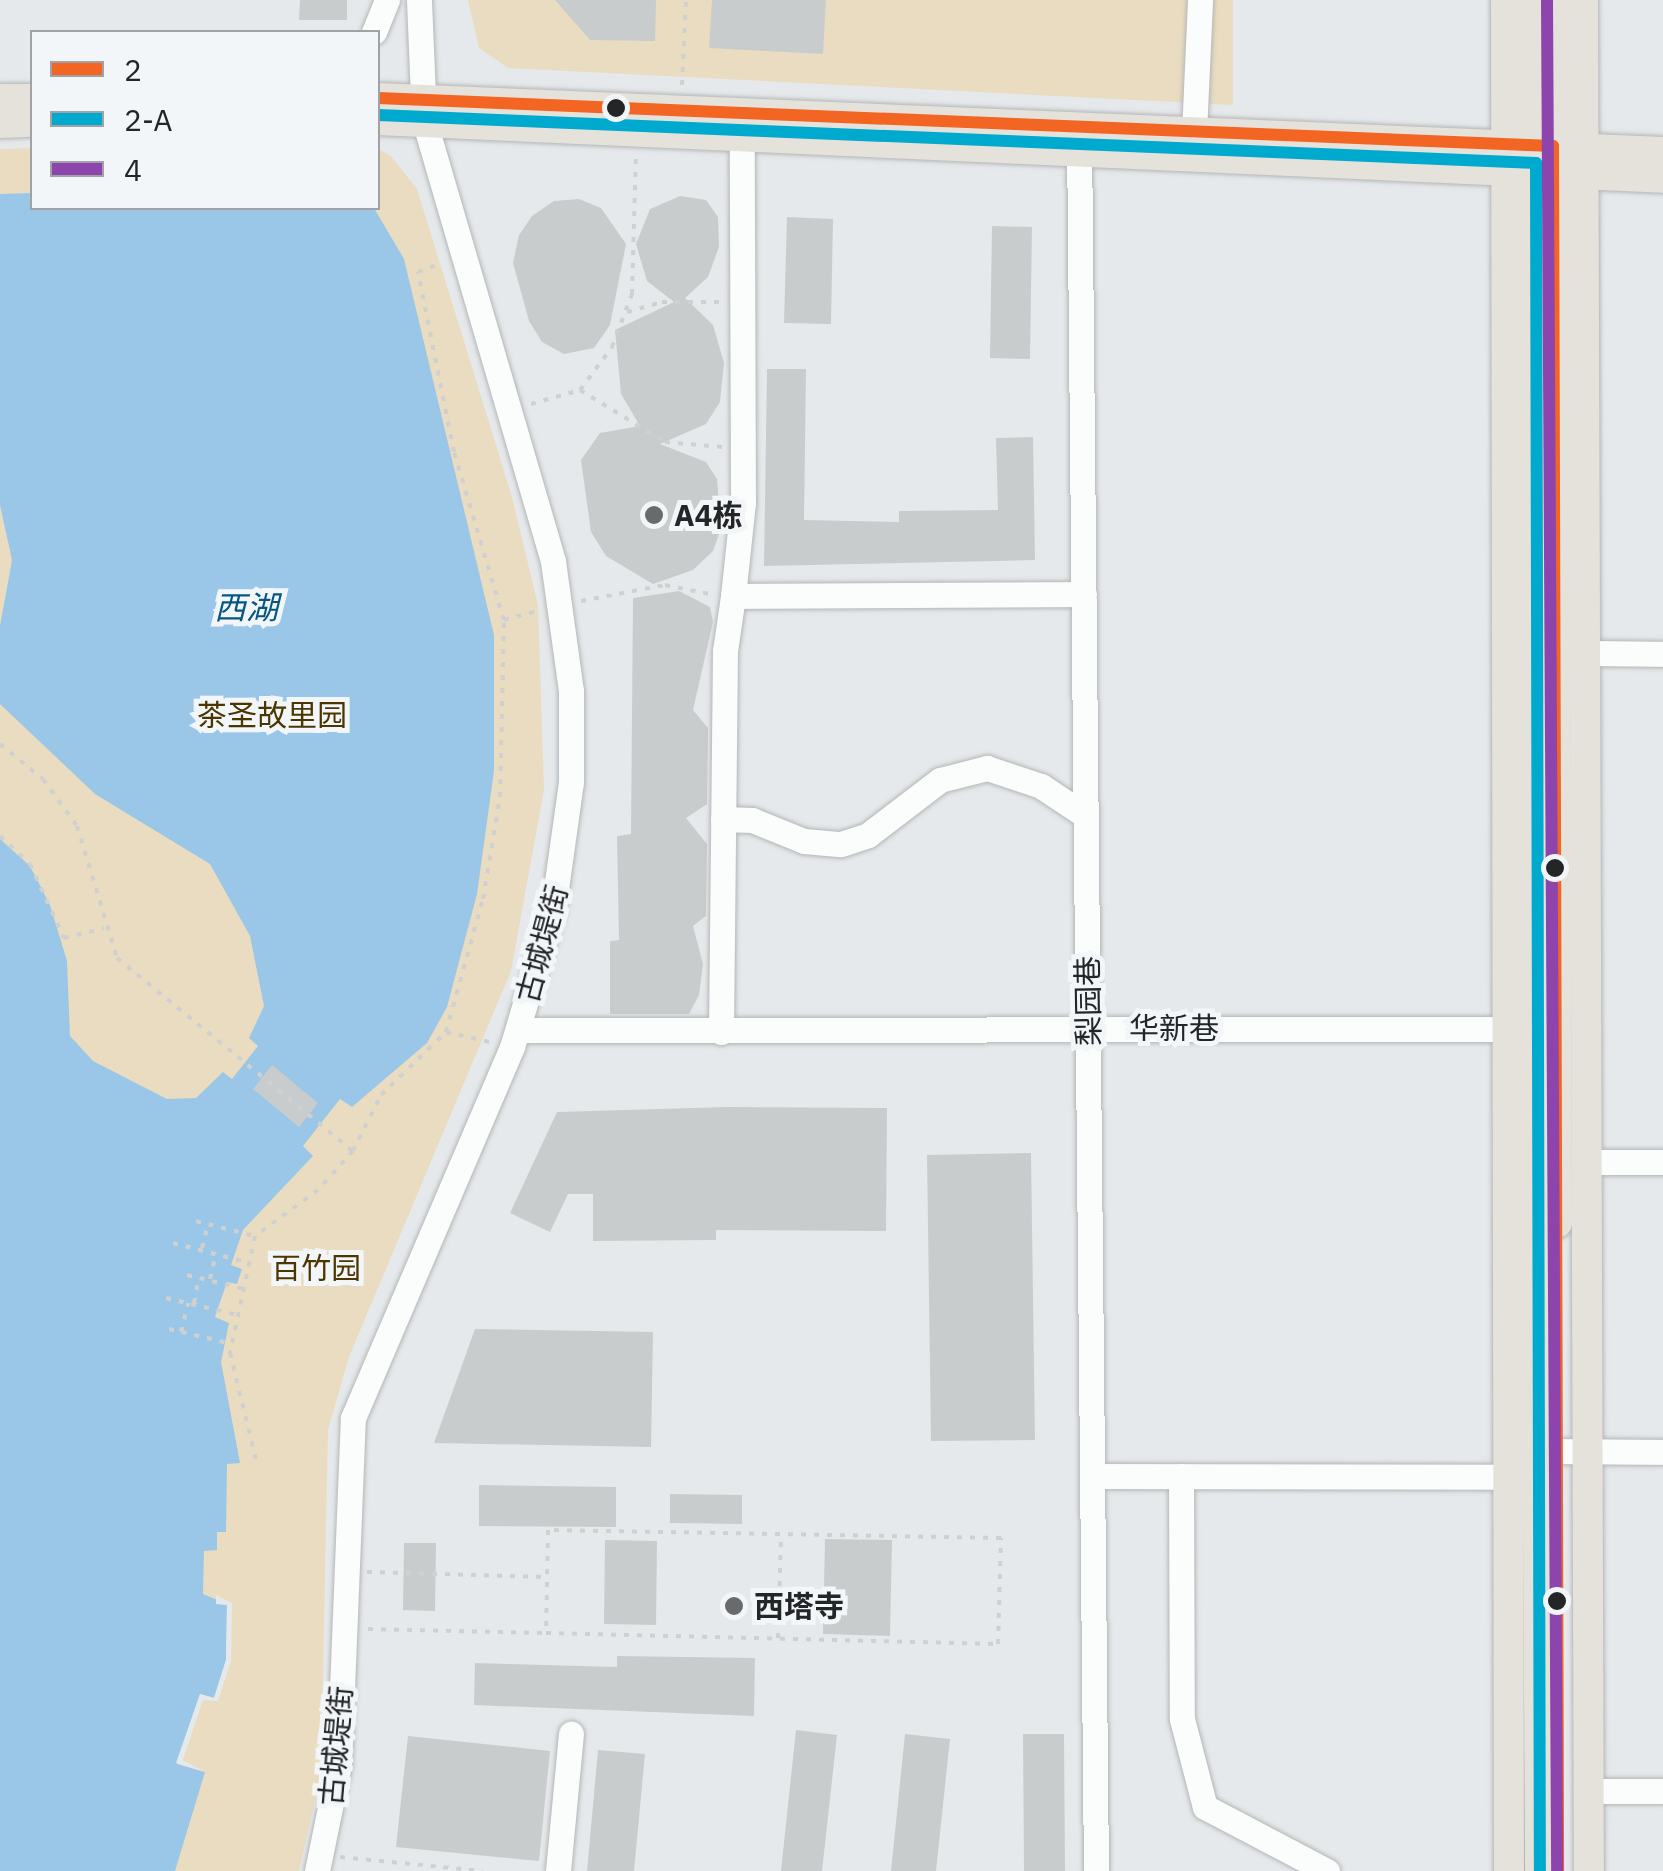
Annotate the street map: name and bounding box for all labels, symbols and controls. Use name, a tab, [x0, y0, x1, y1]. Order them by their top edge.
legend	[30, 30, 380, 210]
text: 2	[124, 50, 142, 89]
unlabelled marker	[606, 98, 626, 118]
text: 2-A	[124, 100, 173, 139]
text: 4	[124, 150, 142, 189]
place label: A4栋	[674, 497, 743, 533]
marker: A4栋	[643, 504, 665, 526]
water label: 西湖	[214, 588, 278, 626]
park label: 茶圣故里园	[197, 697, 347, 733]
unlabelled marker	[1545, 858, 1565, 878]
street label: 古城堤街	[509, 881, 575, 1007]
street label: 梨园巷	[1069, 956, 1107, 1046]
street label: 华新巷	[1129, 1010, 1219, 1046]
park label: 百竹园	[271, 1250, 361, 1286]
place label: 西塔寺	[754, 1588, 844, 1624]
unlabelled marker	[1547, 1591, 1567, 1611]
marker: 西塔寺	[723, 1595, 745, 1617]
street label: 古城堤街	[313, 1685, 359, 1807]

